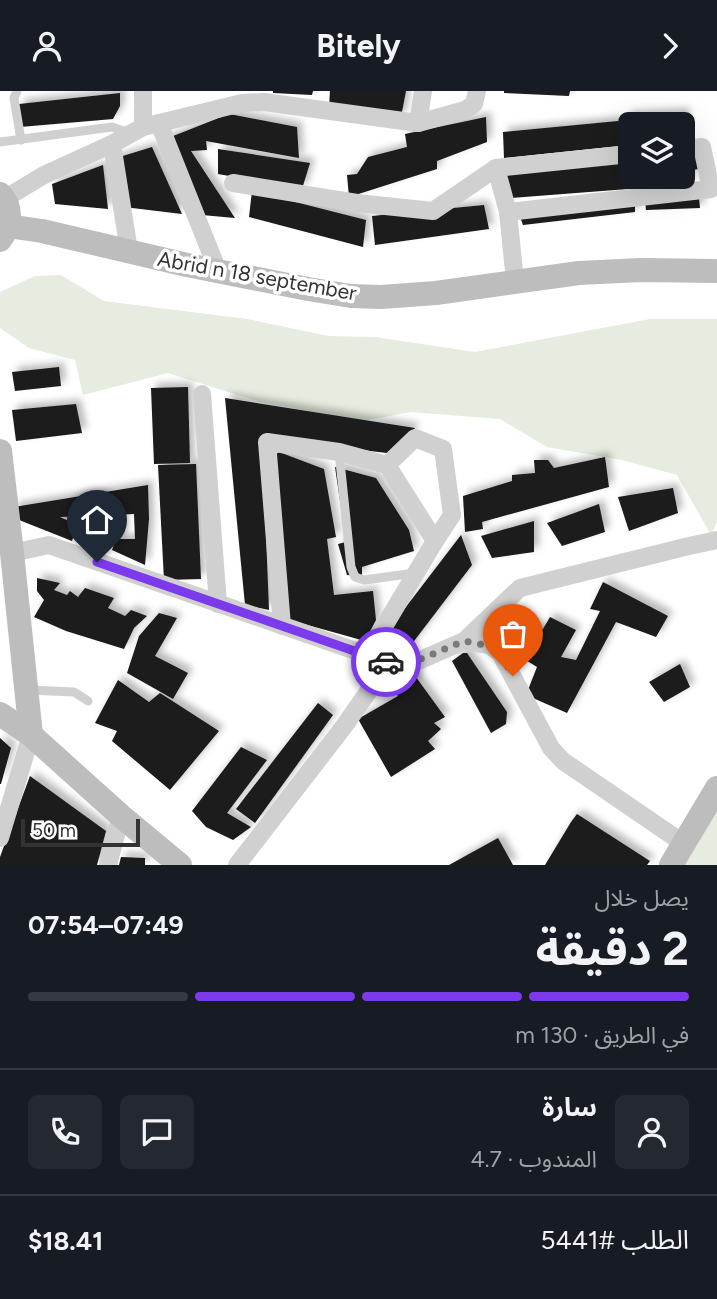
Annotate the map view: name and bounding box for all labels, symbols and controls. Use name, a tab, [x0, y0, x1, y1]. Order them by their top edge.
icon: person	[28, 27, 66, 65]
text: Bitely	[316, 27, 401, 65]
icon: forward	[651, 27, 689, 65]
map controls	[618, 112, 695, 189]
button: layers	[618, 112, 695, 189]
street label: Abrid n 18 september	[156, 246, 358, 305]
pin	[67, 490, 127, 562]
icon: home	[78, 501, 116, 539]
pin	[483, 604, 543, 676]
icon: bag	[494, 615, 532, 653]
courier	[351, 627, 421, 697]
icon: car	[367, 643, 405, 681]
scale bar	[21, 816, 140, 848]
text: 50 m	[32, 819, 76, 842]
text: يصل خلال	[595, 884, 689, 912]
text: 07:49–07:54	[28, 909, 184, 941]
text: 2 دقيقة	[536, 921, 689, 977]
text: في الطريق · 130 m	[515, 1021, 689, 1049]
text: سارة	[542, 1091, 597, 1123]
button: phone	[28, 1095, 102, 1169]
button: chat	[120, 1095, 194, 1169]
button: person	[615, 1095, 689, 1169]
text: المندوب · 4.7	[470, 1145, 597, 1173]
text: الطلب #5441	[541, 1224, 689, 1256]
text: $18.41	[28, 1225, 103, 1257]

